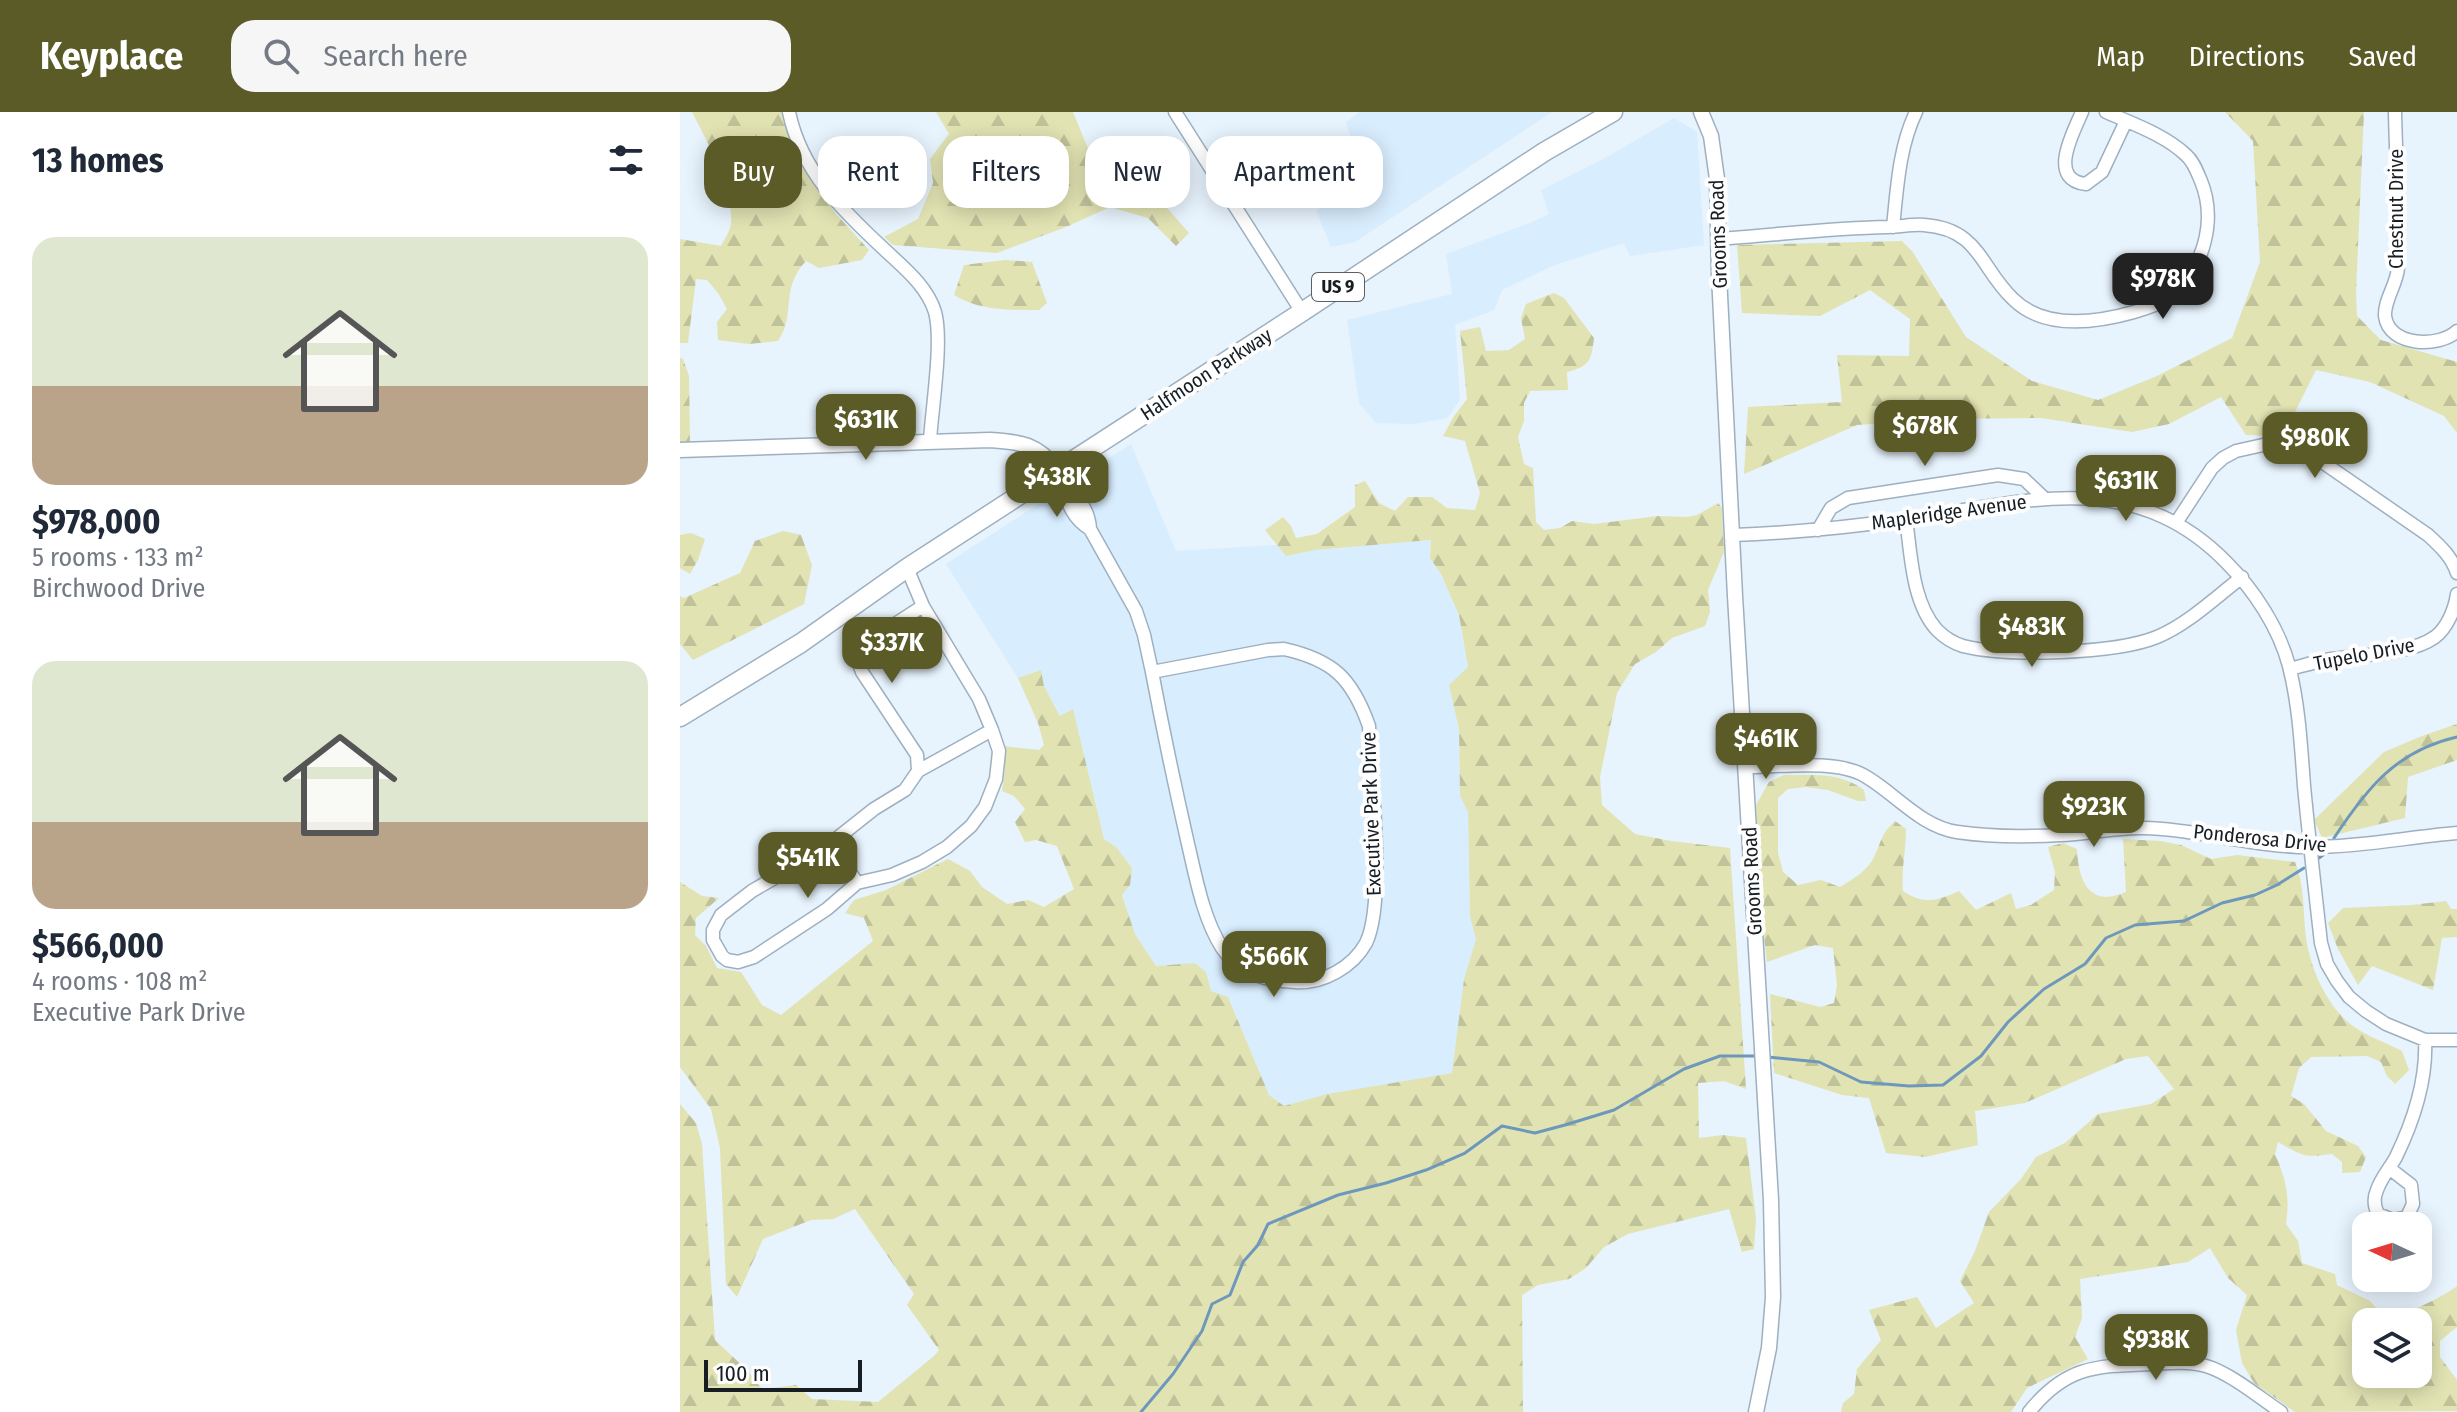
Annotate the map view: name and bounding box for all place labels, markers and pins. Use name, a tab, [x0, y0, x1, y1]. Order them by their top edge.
pin: $978K	[2107, 253, 2219, 321]
pin: $631K	[810, 394, 922, 462]
pin: $678K	[1869, 400, 1981, 468]
pin: $980K	[2259, 412, 2371, 480]
pin: $438K	[1001, 451, 1113, 519]
pin: $631K	[2070, 455, 2182, 523]
pin: $483K	[1976, 601, 2088, 669]
pin: $337K	[836, 617, 948, 685]
pin: $461K	[1710, 713, 1822, 781]
pin: $923K	[2038, 781, 2150, 849]
pin: $541K	[752, 832, 864, 900]
pin: $566K	[1218, 931, 1330, 999]
pin: $938K	[2100, 1314, 2212, 1382]

